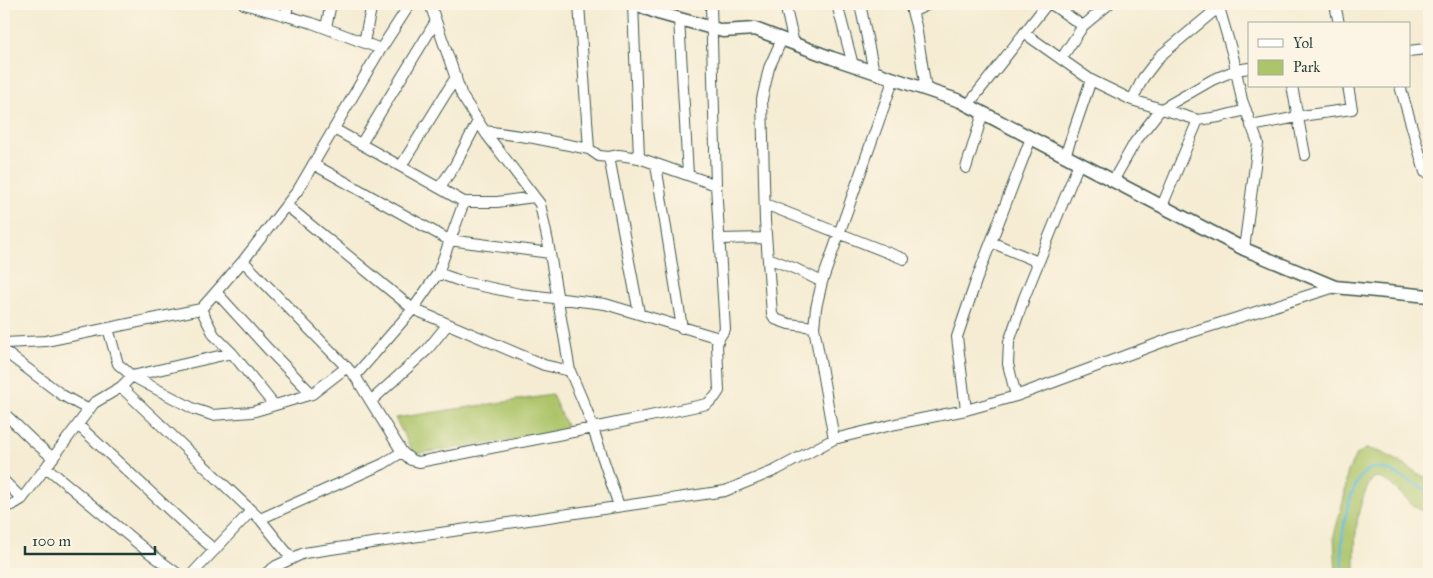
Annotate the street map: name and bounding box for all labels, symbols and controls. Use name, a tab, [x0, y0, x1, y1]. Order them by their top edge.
legend	[1248, 22, 1410, 88]
text: Yol	[1293, 34, 1314, 52]
text: Park	[1293, 58, 1320, 76]
scale bar	[25, 523, 155, 555]
text: 100 m	[32, 532, 72, 550]

